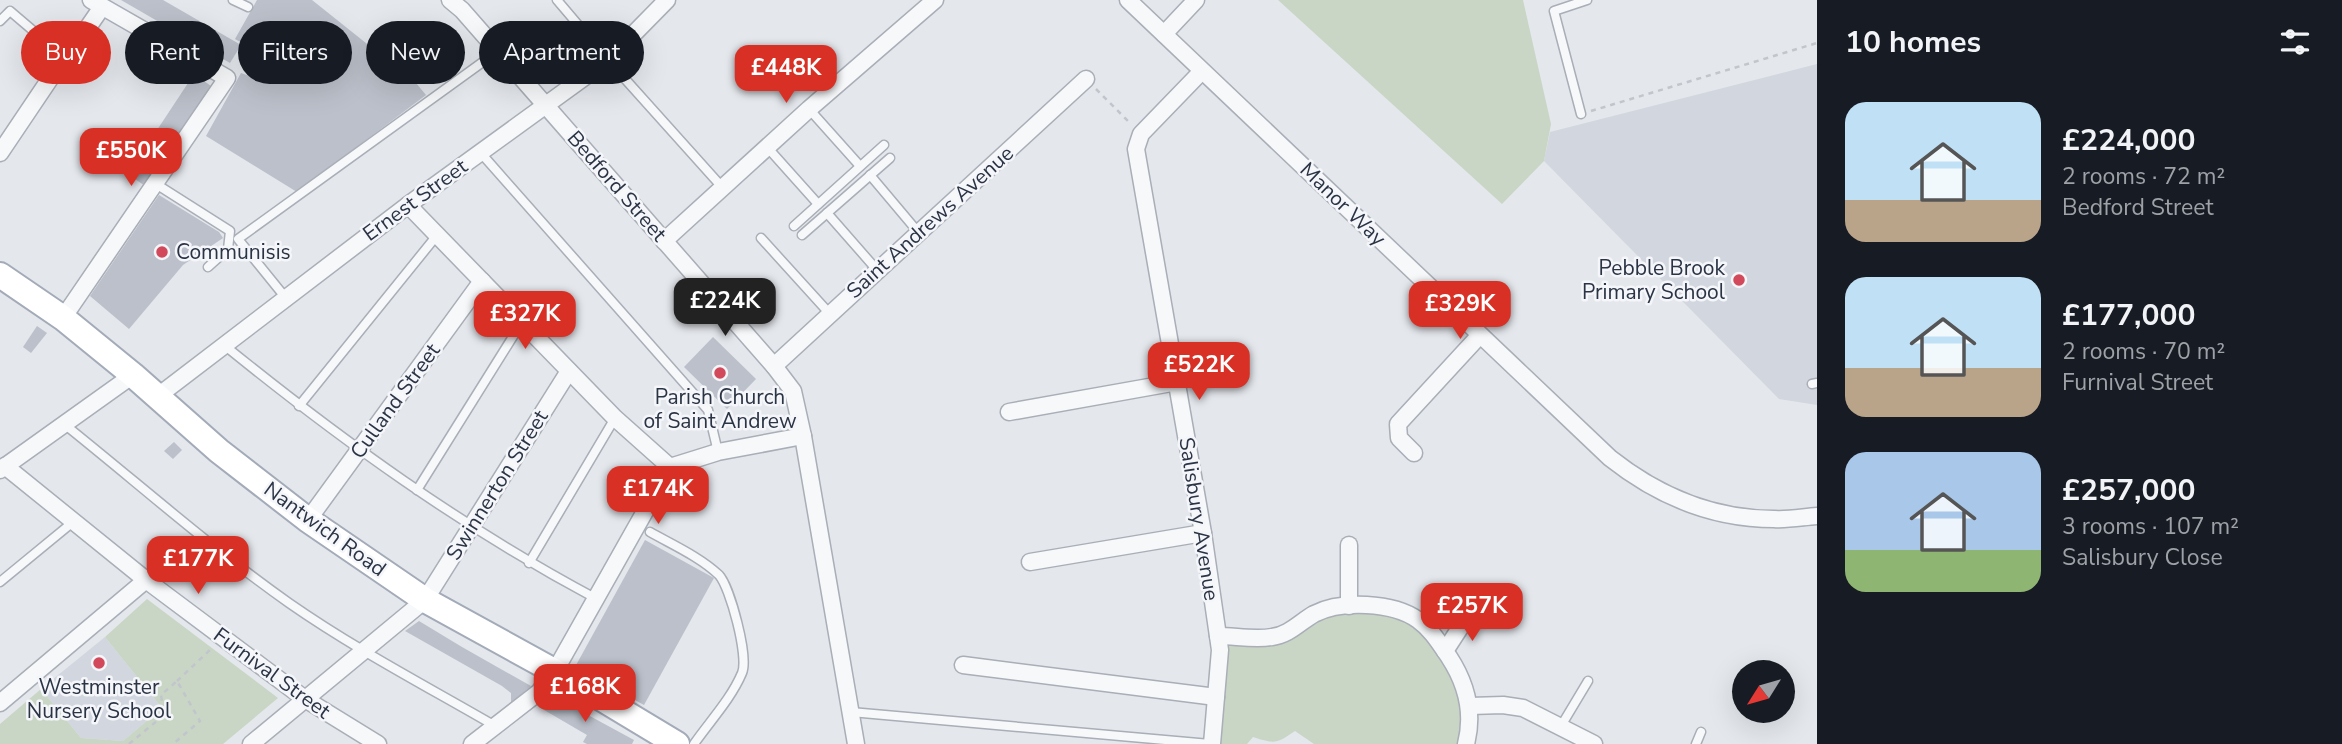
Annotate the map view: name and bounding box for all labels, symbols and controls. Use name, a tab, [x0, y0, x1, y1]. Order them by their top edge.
chip: Buy	[21, 21, 111, 84]
chip: Rent	[125, 21, 224, 84]
chip: Filters	[238, 21, 352, 84]
chip: New	[366, 21, 465, 84]
chip: Apartment	[479, 21, 644, 84]
text: 10 homes	[1845, 22, 1981, 63]
icon: filters	[2276, 23, 2314, 61]
pin: £448K	[737, 46, 835, 105]
text: £448K	[751, 52, 821, 83]
text: £224,000	[2062, 120, 2195, 161]
street label: Bedford Street	[561, 125, 673, 248]
pin: £550K	[82, 128, 180, 188]
icon: home	[1901, 130, 1985, 214]
text: £550K	[96, 135, 166, 166]
street label: Saint Andrews Avenue	[840, 139, 1020, 305]
street label: Ernest Street	[357, 152, 473, 247]
street label: Manor Way	[1294, 156, 1392, 252]
text: 2 rooms · 72 m²	[2062, 161, 2225, 192]
text: Bedford Street	[2062, 192, 2213, 223]
place label: Communisis	[176, 238, 291, 266]
marker: Communisis	[154, 244, 170, 260]
place label: Pebble Brook Primary School	[1582, 254, 1726, 306]
marker: Pebble Brook Primary School	[1731, 272, 1747, 288]
pin: £224K	[676, 278, 774, 338]
pin: £329K	[1411, 282, 1509, 341]
text: £224K	[690, 285, 760, 316]
text: £329K	[1425, 288, 1495, 319]
pin: £327K	[476, 292, 574, 351]
text: £177,000	[2062, 295, 2195, 336]
text: £327K	[490, 298, 560, 329]
icon: home	[1901, 305, 1985, 389]
text: 2 rooms · 70 m²	[2062, 336, 2225, 367]
street label: Culland Street	[344, 337, 447, 464]
pin: £522K	[1150, 342, 1248, 402]
text: £522K	[1164, 349, 1234, 380]
marker: Parish Church of Saint Andrew	[712, 365, 728, 381]
text: Furnival Street	[2062, 367, 2213, 398]
place label: Parish Church of Saint Andrew	[643, 383, 797, 435]
street label: Swinnerton Street	[440, 404, 555, 565]
street label: Salisbury Avenue	[1172, 435, 1226, 603]
pin: £174K	[609, 466, 707, 526]
text: £257,000	[2062, 470, 2195, 511]
text: £174K	[623, 473, 693, 504]
street label: Nantwich Road	[258, 475, 392, 583]
icon: home	[1901, 480, 1985, 564]
text: 3 rooms · 107 m²	[2062, 511, 2239, 542]
pin: £177K	[149, 536, 247, 596]
text: Salisbury Close	[2062, 542, 2223, 573]
text: £177K	[163, 543, 233, 574]
pin: £257K	[1423, 584, 1521, 643]
text: £257K	[1437, 590, 1507, 621]
street label: Furnival Street	[208, 621, 337, 725]
marker: Westminster Nursery School	[91, 655, 107, 671]
north arrow	[1732, 660, 1796, 723]
map controls	[1732, 660, 1795, 723]
pin: £168K	[536, 664, 634, 724]
text: £168K	[550, 671, 620, 702]
place label: Westminster Nursery School	[27, 673, 172, 725]

